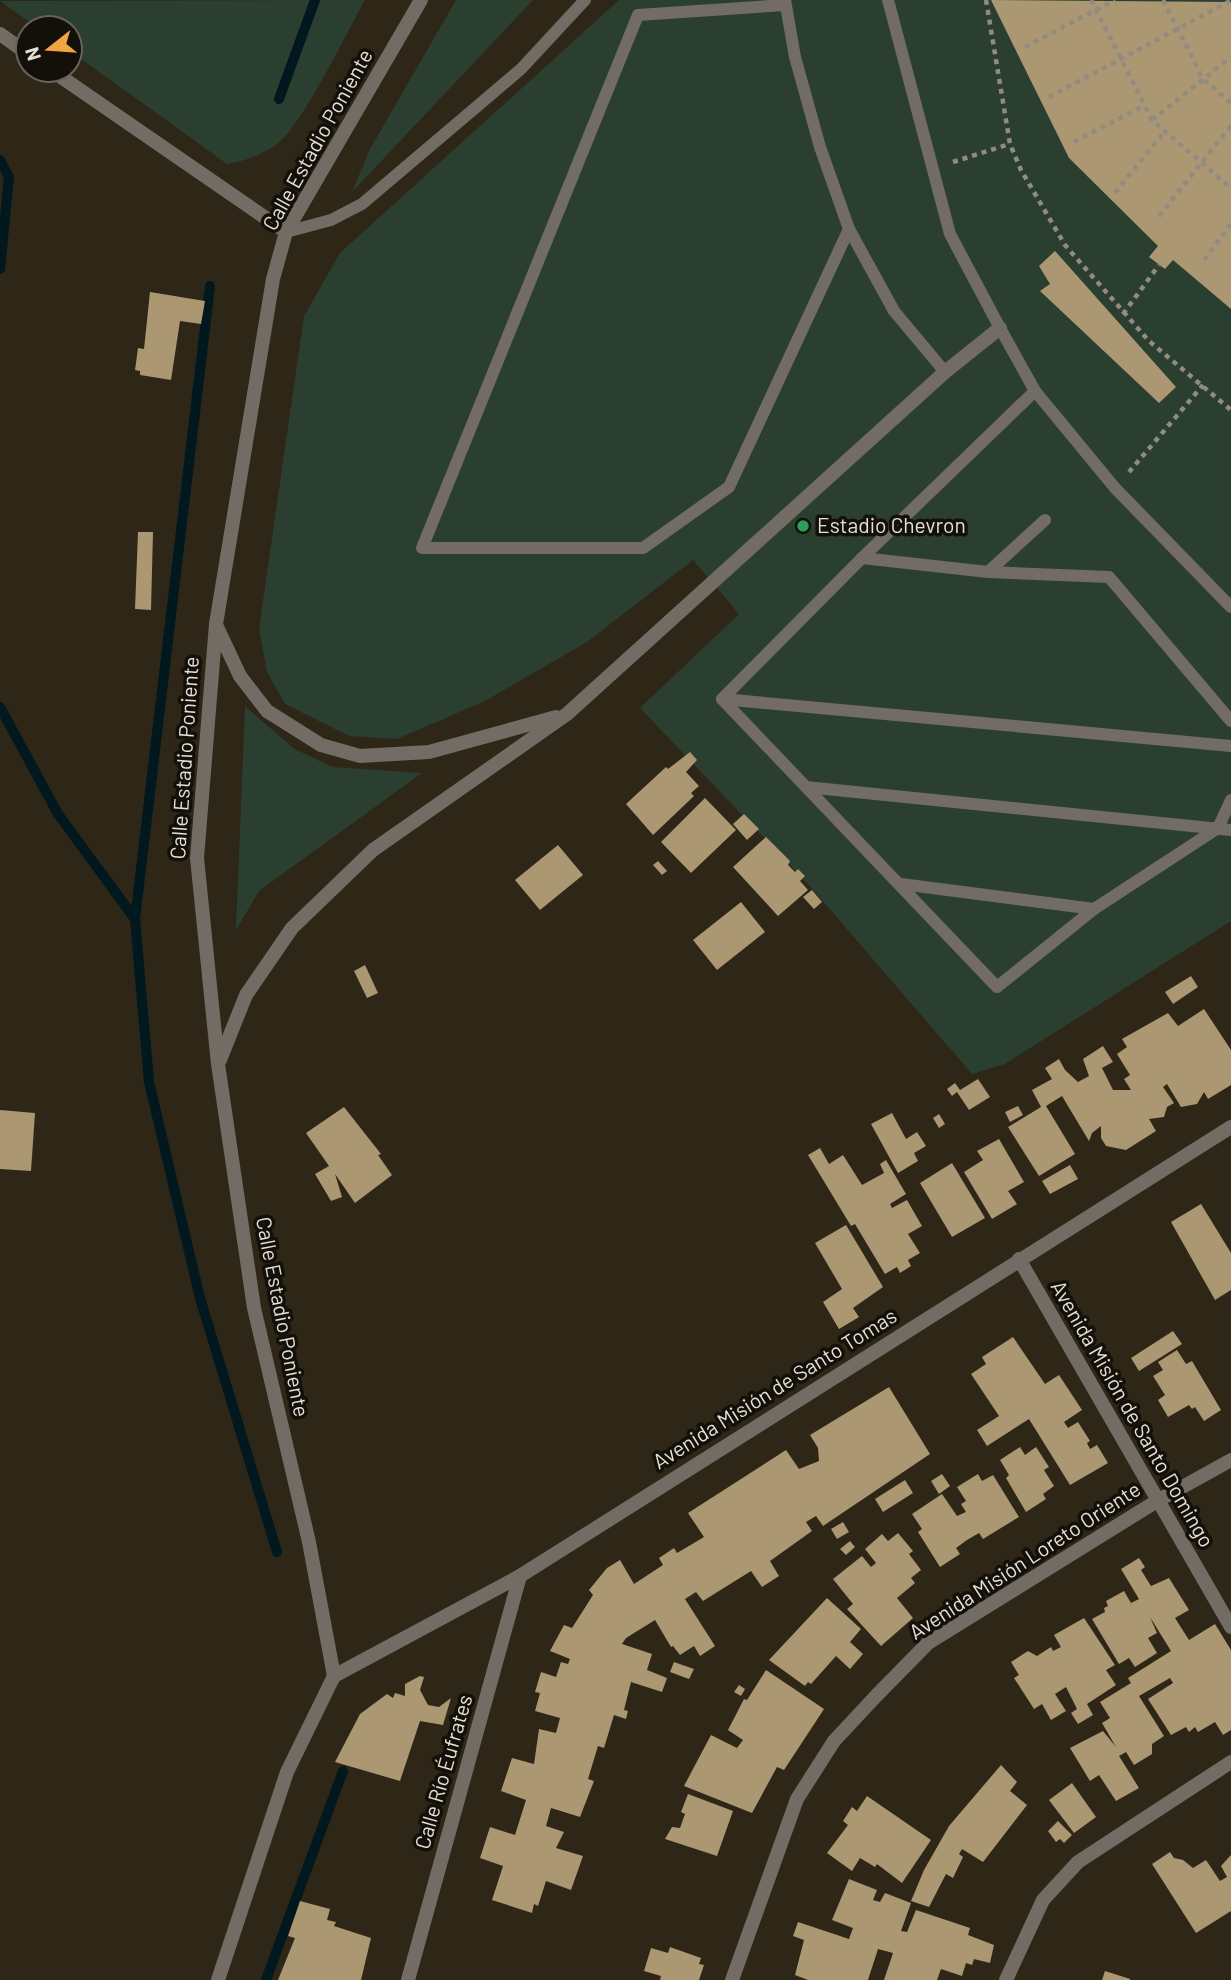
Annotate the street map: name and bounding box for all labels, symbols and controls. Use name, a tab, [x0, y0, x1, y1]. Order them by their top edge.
north arrow	[14, 14, 84, 84]
street label: Calle Estadio Poniente	[256, 44, 377, 234]
text: N	[19, 45, 45, 64]
place label: Estadio Chevron	[817, 512, 966, 537]
marker: Estadio Chevron	[795, 518, 811, 534]
street label: Calle Estadio Poniente	[164, 656, 203, 860]
street label: Calle Estadio Poniente	[252, 1215, 315, 1419]
street label: Avenida Misión de Santo Domingo	[1047, 1275, 1220, 1551]
street label: Avenida Misión de Santo Tomas	[648, 1302, 901, 1473]
street label: Avenida Misión Loreto Oriente	[904, 1476, 1144, 1644]
street label: Calle Río Éufrates	[409, 1692, 477, 1852]

